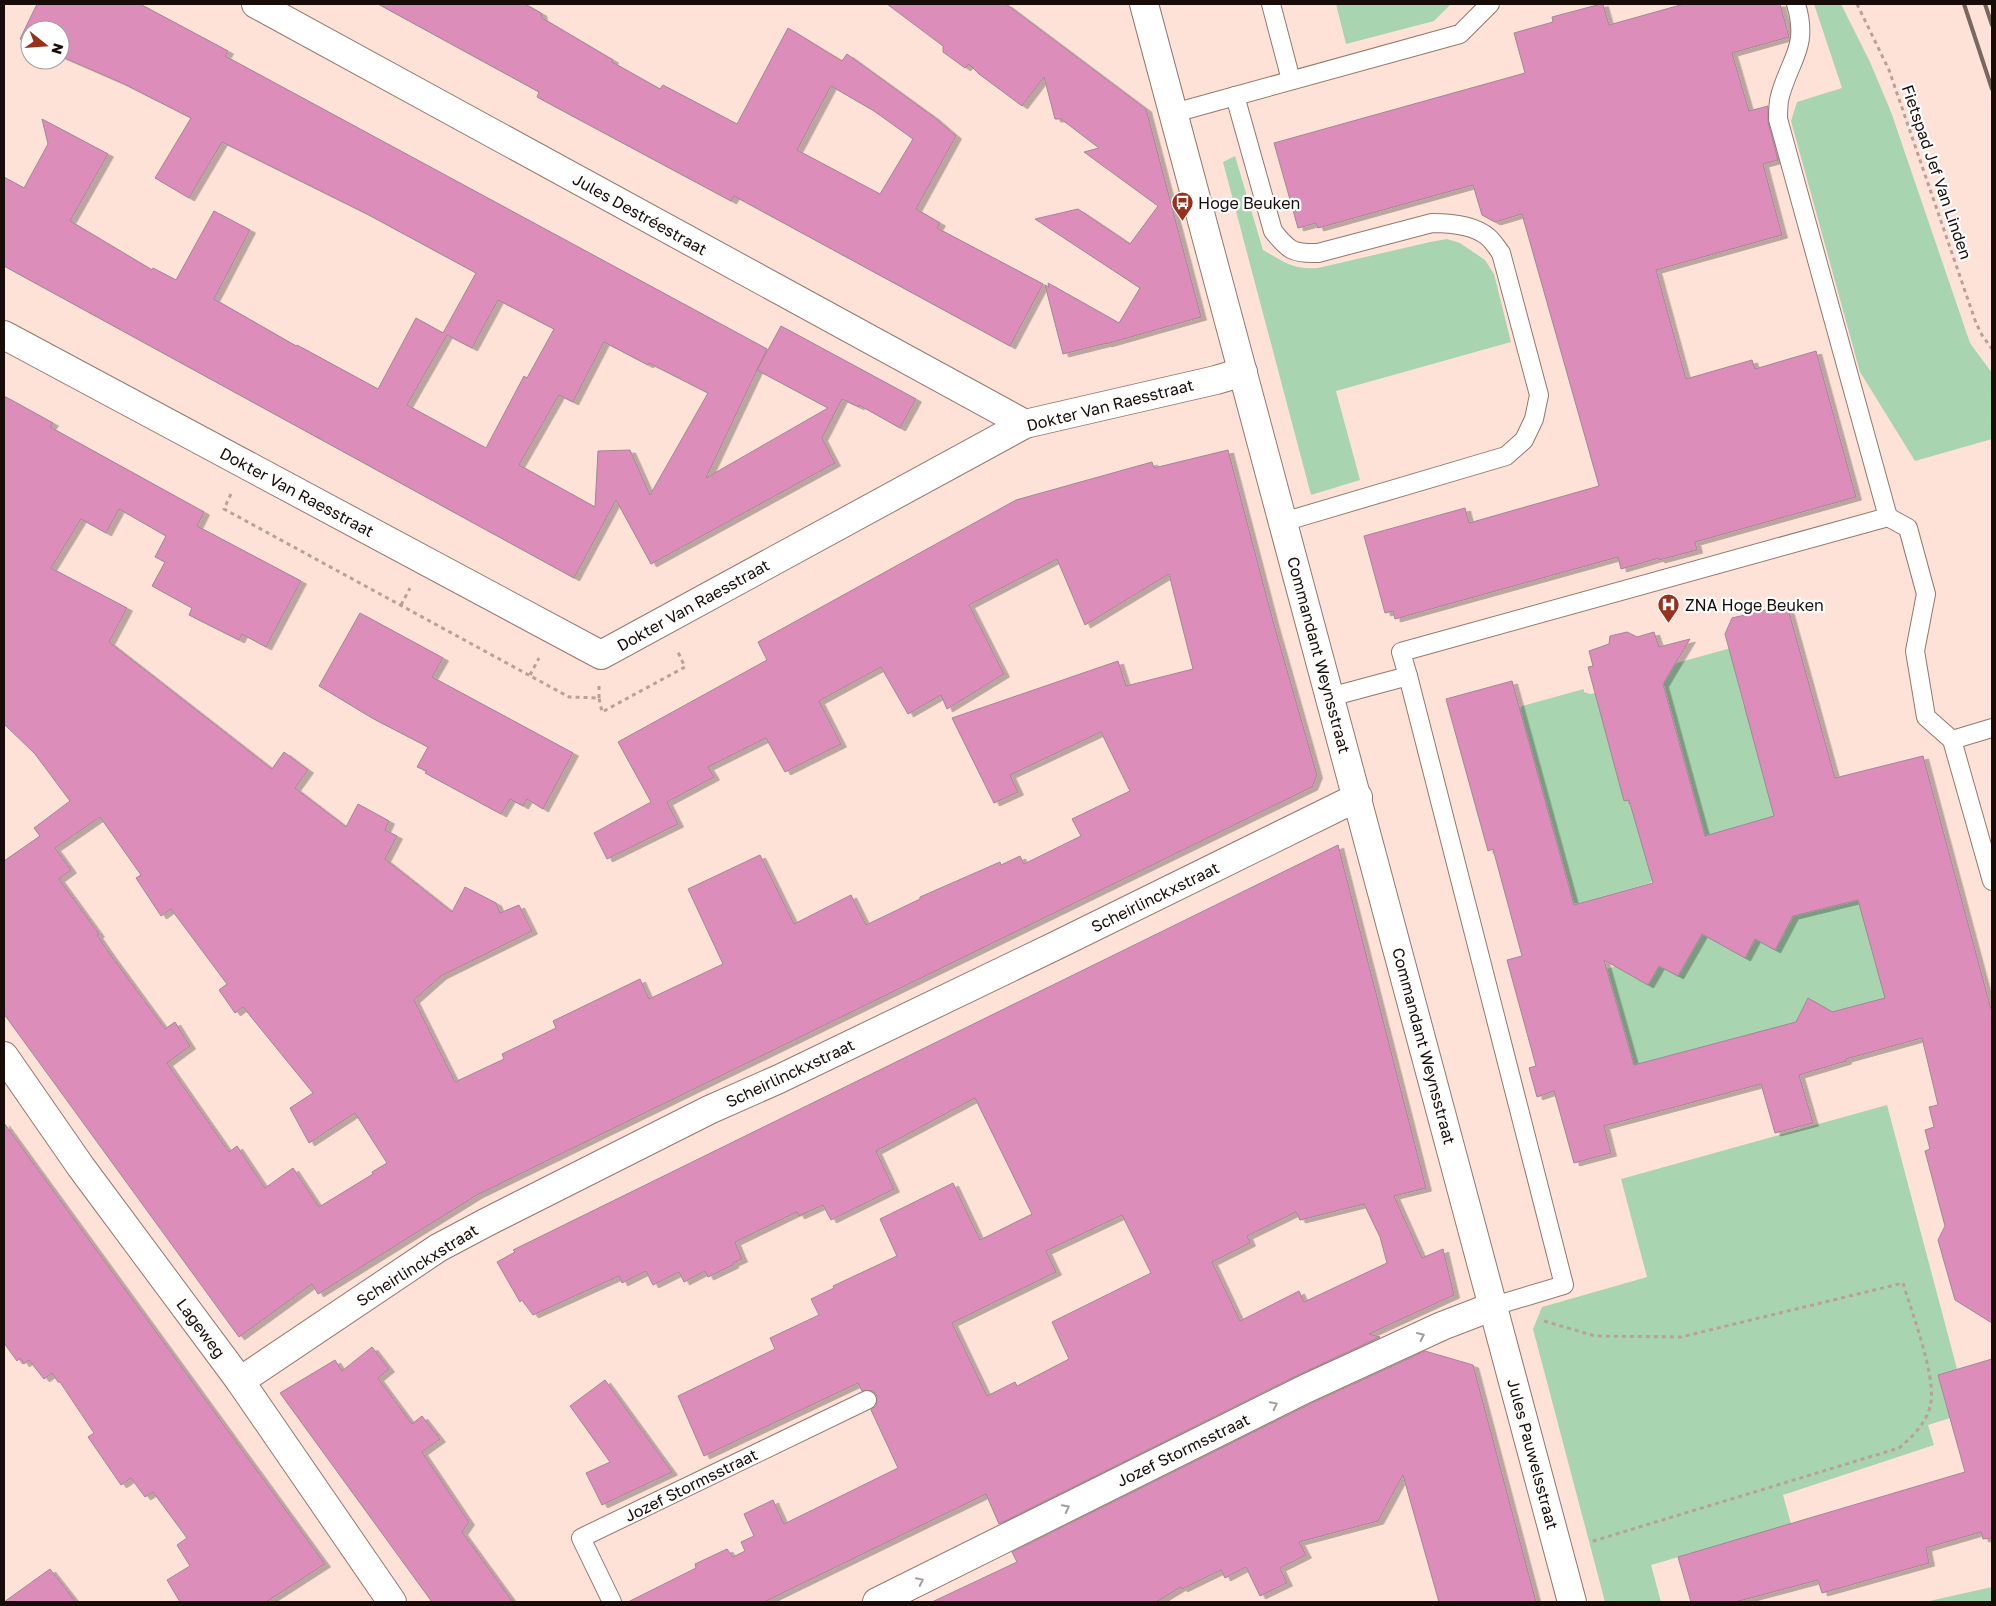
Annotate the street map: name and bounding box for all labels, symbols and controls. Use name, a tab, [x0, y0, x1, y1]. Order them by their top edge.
north arrow	[20, 20, 70, 70]
text: N	[48, 41, 68, 57]
street label: Fietspad Jef Van Linden	[1898, 82, 1976, 262]
street label: Jules Destréestraat	[569, 169, 711, 259]
bus stop icon: Hoge Beuken	[1170, 191, 1194, 222]
place label: Hoge Beuken	[1198, 193, 1300, 213]
street label: Dokter Van Raesstraat	[1024, 375, 1196, 435]
street label: Dokter Van Raesstraat	[217, 443, 377, 541]
street label: Commandant Weynsstraat	[1283, 554, 1355, 756]
street label: Dokter Van Raesstraat	[613, 555, 773, 655]
hospital icon: ZNA Hoge Beuken	[1657, 593, 1681, 624]
place label: ZNA Hoge Beuken	[1685, 595, 1824, 615]
street label: Scheirlinckxstraat	[1088, 857, 1222, 937]
street label: Commandant Weynsstraat	[1388, 945, 1460, 1147]
street label: Scheirlinckxstraat	[722, 1034, 858, 1112]
street label: Scheirlinckxstraat	[352, 1219, 482, 1311]
street label: Lageweg	[172, 1294, 230, 1362]
one-way arrow	[1416, 1331, 1425, 1342]
street label: Jules Pauwelsstraat	[1503, 1376, 1563, 1532]
one-way arrow	[1269, 1401, 1278, 1411]
street label: Jozef Stormsstraat	[1113, 1409, 1253, 1491]
street label: Jozef Stormsstraat	[621, 1444, 761, 1526]
one-way arrow	[1061, 1504, 1070, 1514]
one-way arrow	[915, 1577, 924, 1587]

